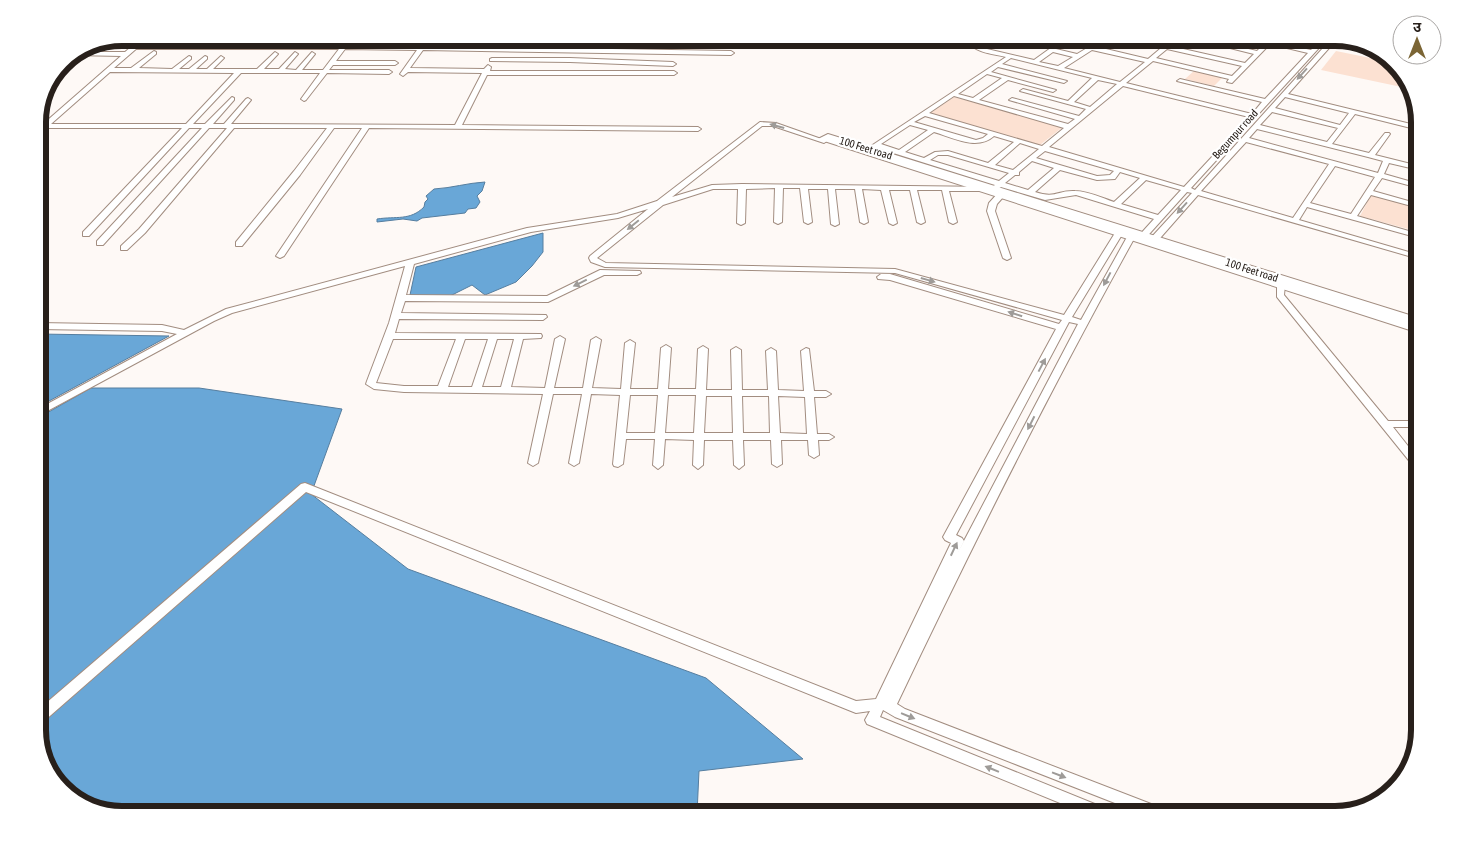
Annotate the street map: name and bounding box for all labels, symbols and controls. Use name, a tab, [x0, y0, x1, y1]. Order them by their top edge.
north arrow	[1392, 15, 1442, 65]
text: उ	[1413, 19, 1422, 35]
one-way arrow	[1296, 67, 1308, 79]
street label: Begumpur road	[1210, 107, 1260, 161]
one-way arrow	[770, 122, 785, 130]
street label: 100 Feet road	[838, 134, 894, 162]
one-way arrow	[1176, 201, 1188, 213]
one-way arrow	[626, 219, 639, 230]
street label: 100 Feet road	[1224, 256, 1280, 284]
one-way arrow	[1103, 272, 1111, 286]
one-way arrow	[920, 276, 935, 284]
one-way arrow	[573, 280, 587, 288]
one-way arrow	[1007, 310, 1022, 318]
one-way arrow	[1038, 357, 1046, 372]
one-way arrow	[1027, 416, 1035, 430]
one-way arrow	[950, 542, 958, 556]
one-way arrow	[901, 712, 916, 720]
one-way arrow	[985, 765, 999, 773]
one-way arrow	[1052, 771, 1067, 779]

